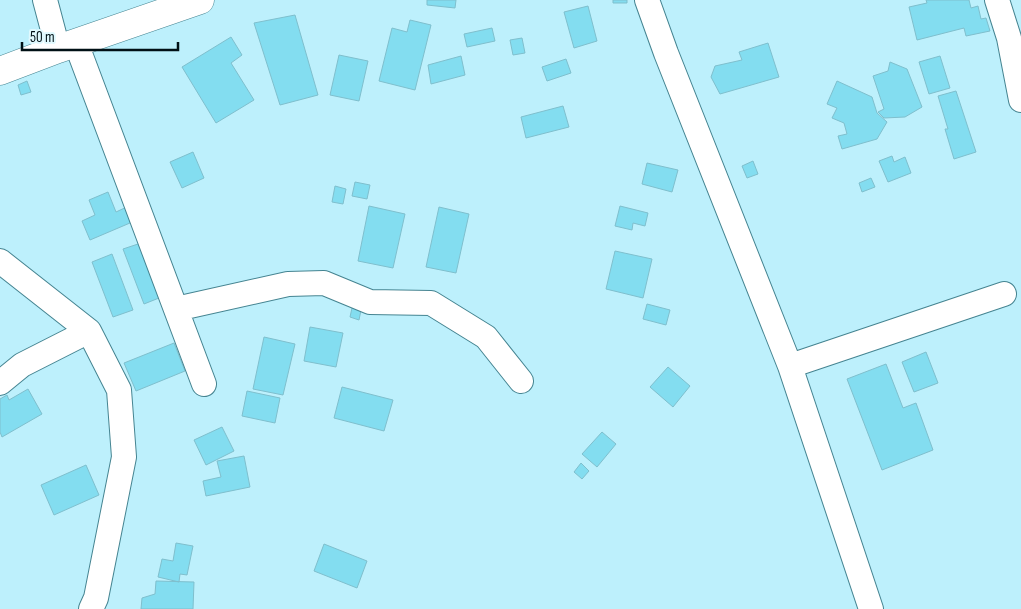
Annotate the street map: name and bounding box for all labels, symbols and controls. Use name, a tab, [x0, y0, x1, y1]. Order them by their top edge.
scale bar	[22, 20, 179, 52]
text: 50 m	[30, 28, 55, 47]

